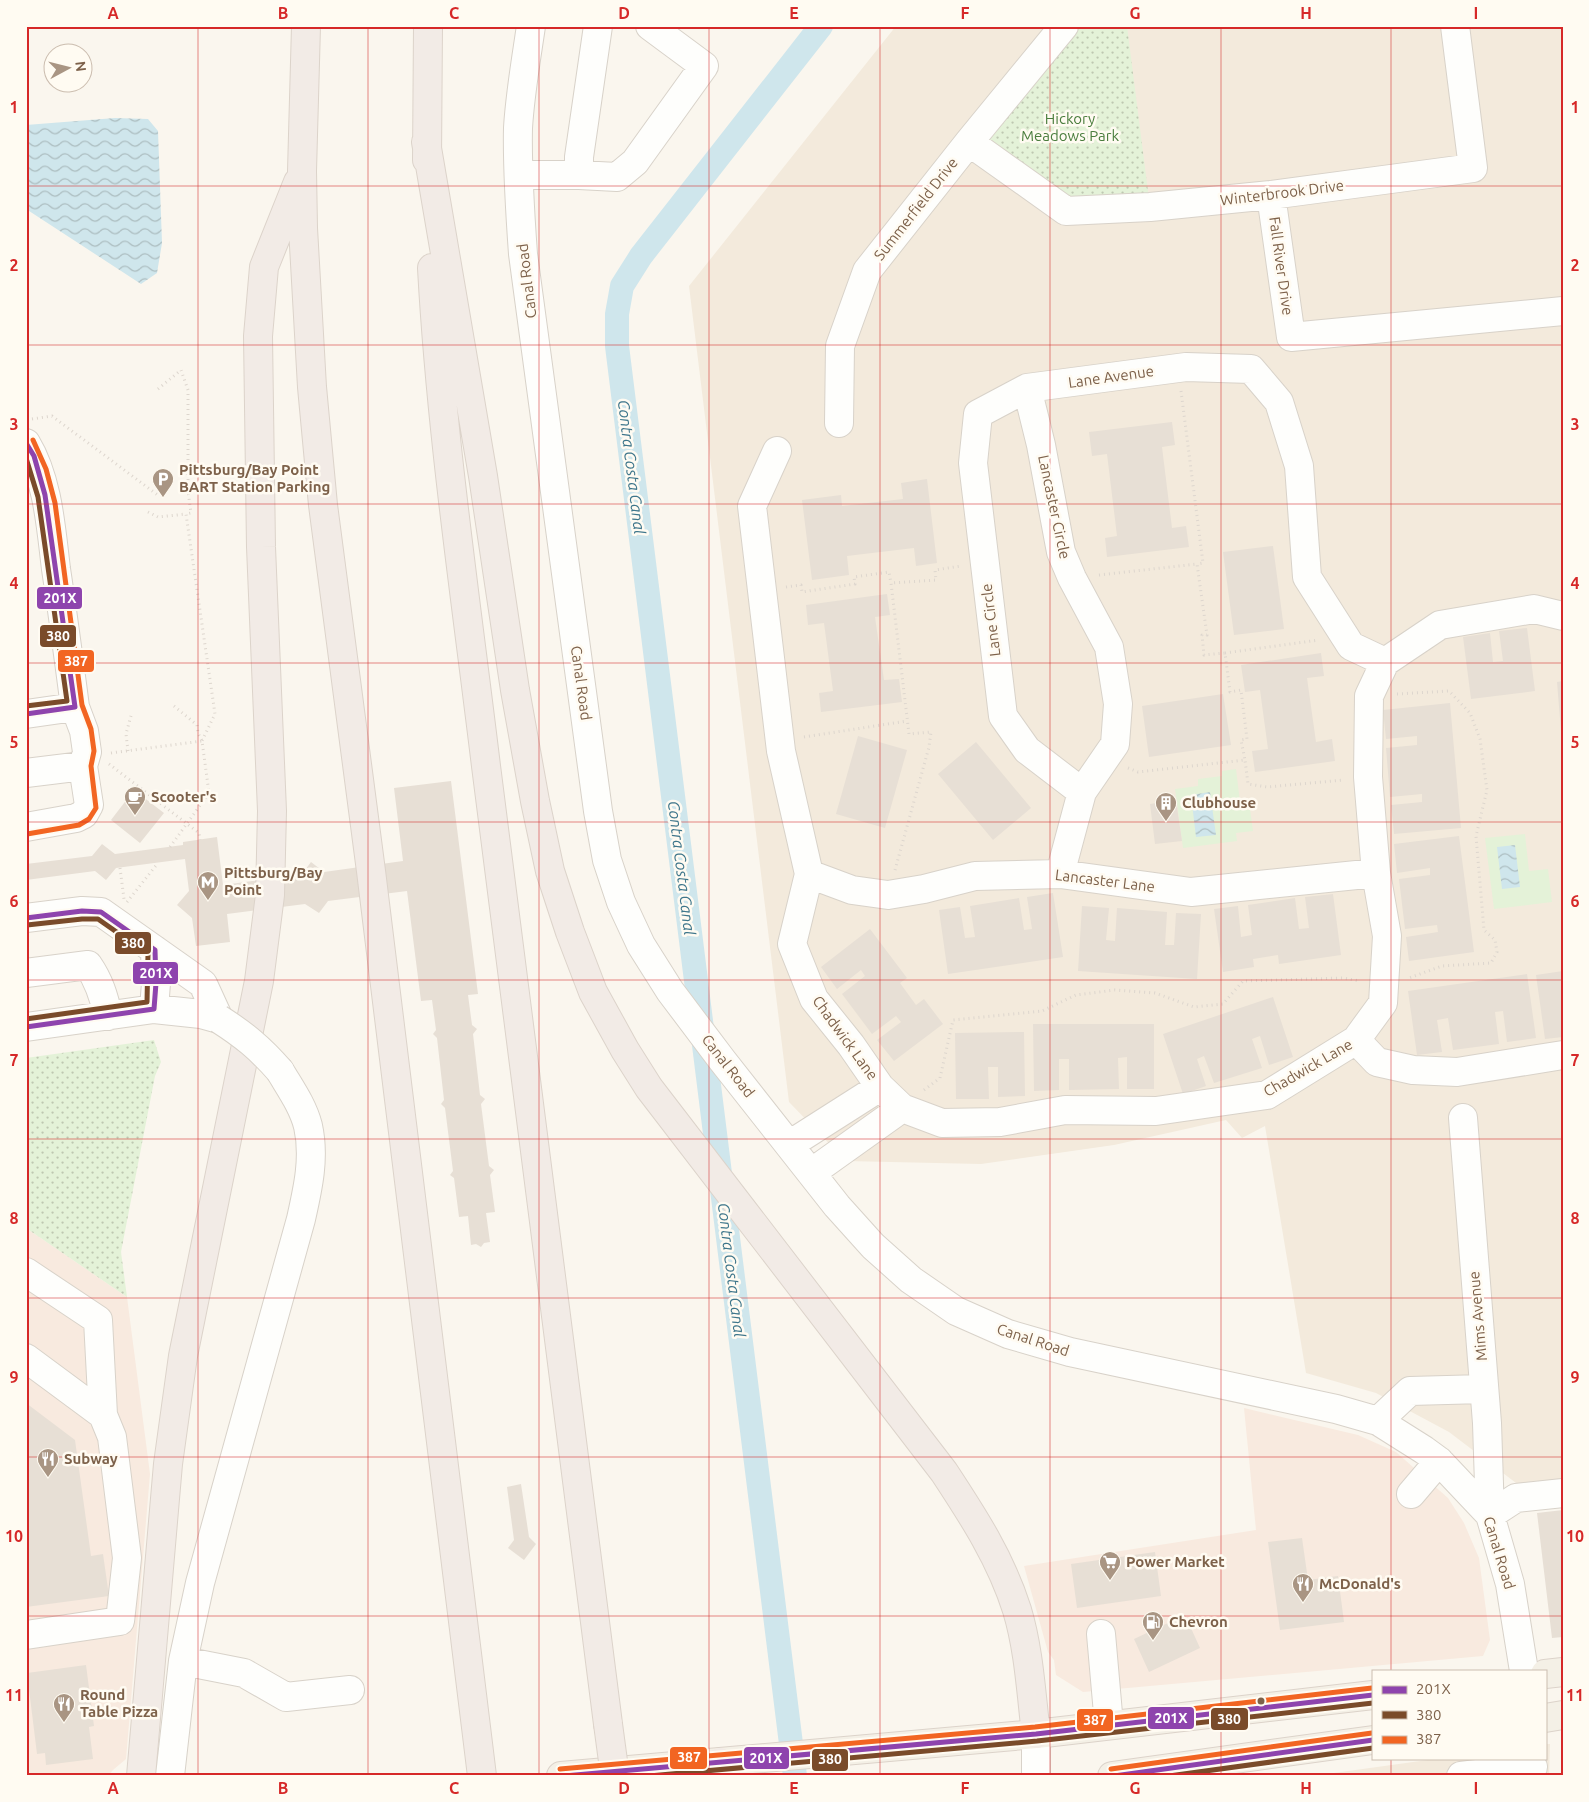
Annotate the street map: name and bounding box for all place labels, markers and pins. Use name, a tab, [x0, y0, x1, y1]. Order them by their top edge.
place label: Pittsburg/Bay Point BART Station Parking	[179, 461, 330, 495]
parking icon: Pittsburg/Bay Point BART Station Parking	[151, 467, 175, 498]
cafe icon: Scooter's	[123, 785, 147, 816]
place label: Scooter's	[151, 788, 216, 805]
building icon: Clubhouse	[1154, 791, 1178, 822]
place label: Clubhouse	[1182, 794, 1256, 811]
place label: Pittsburg/Bay Point	[224, 864, 323, 898]
metro station icon: Pittsburg/Bay Point	[196, 870, 220, 901]
restaurant icon: Subway	[36, 1447, 60, 1478]
place label: Subway	[64, 1450, 118, 1467]
supermarket icon: Power Market	[1098, 1550, 1122, 1581]
place label: Power Market	[1126, 1553, 1225, 1570]
restaurant icon: McDonald's	[1291, 1572, 1315, 1603]
place label: McDonald's	[1319, 1575, 1401, 1592]
fuel station icon: Chevron	[1141, 1610, 1165, 1641]
place label: Chevron	[1169, 1613, 1228, 1630]
place label: Round Table Pizza	[80, 1686, 158, 1720]
restaurant icon: Round Table Pizza	[52, 1692, 76, 1723]
unlabelled marker	[1256, 1696, 1266, 1706]

